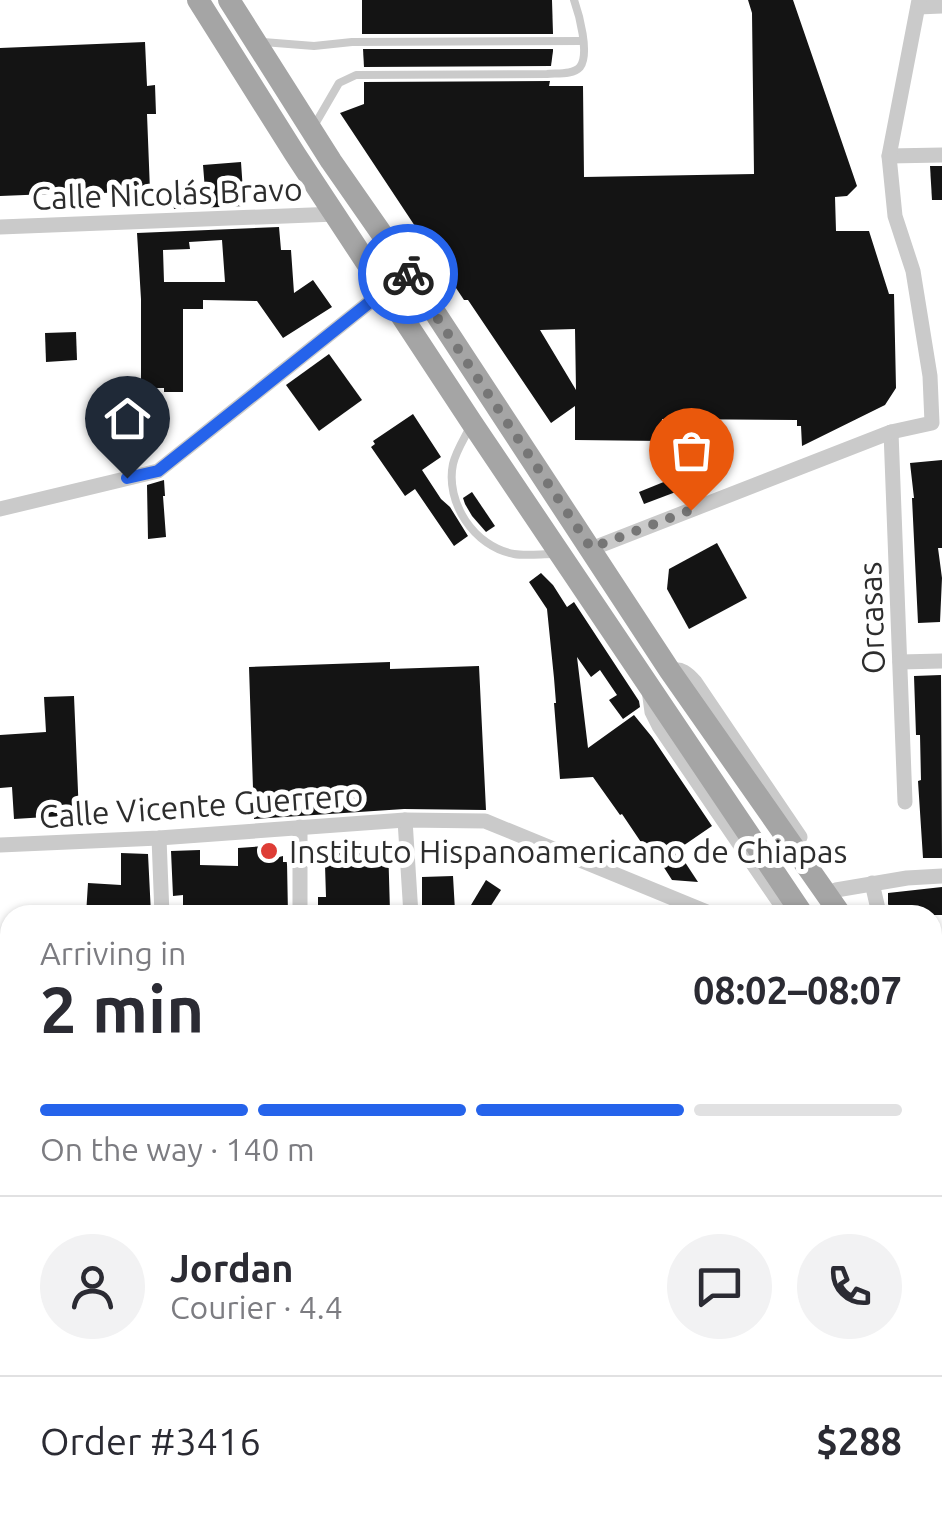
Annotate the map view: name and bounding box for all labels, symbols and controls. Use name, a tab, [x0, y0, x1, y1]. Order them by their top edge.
street label: Calle Nicolás Bravo	[31, 170, 303, 216]
courier	[358, 224, 458, 324]
icon: bike	[381, 247, 436, 302]
pin	[85, 376, 170, 479]
icon: home	[100, 391, 155, 446]
pin	[649, 408, 734, 511]
icon: bag	[664, 423, 719, 478]
street label: Orcasas	[851, 561, 891, 675]
street label: Calle Vicente Guerrero	[38, 776, 364, 834]
place label: Instituto Hispanoamericano de Chiapas	[289, 833, 847, 869]
marker: Instituto Hispanoamericano de Chiapas	[258, 840, 280, 862]
text: Arriving in	[40, 935, 186, 971]
text: 08:02–08:07	[693, 969, 902, 1011]
text: 2 min	[40, 972, 204, 1045]
text: On the way · 140 m	[40, 1131, 315, 1167]
button: person	[40, 1234, 145, 1339]
button: chat	[667, 1234, 772, 1339]
button: phone	[797, 1234, 902, 1339]
text: Jordan	[170, 1247, 294, 1289]
text: Courier · 4.4	[170, 1289, 343, 1325]
text: Order #3416	[40, 1420, 261, 1462]
text: $288	[816, 1420, 902, 1462]

